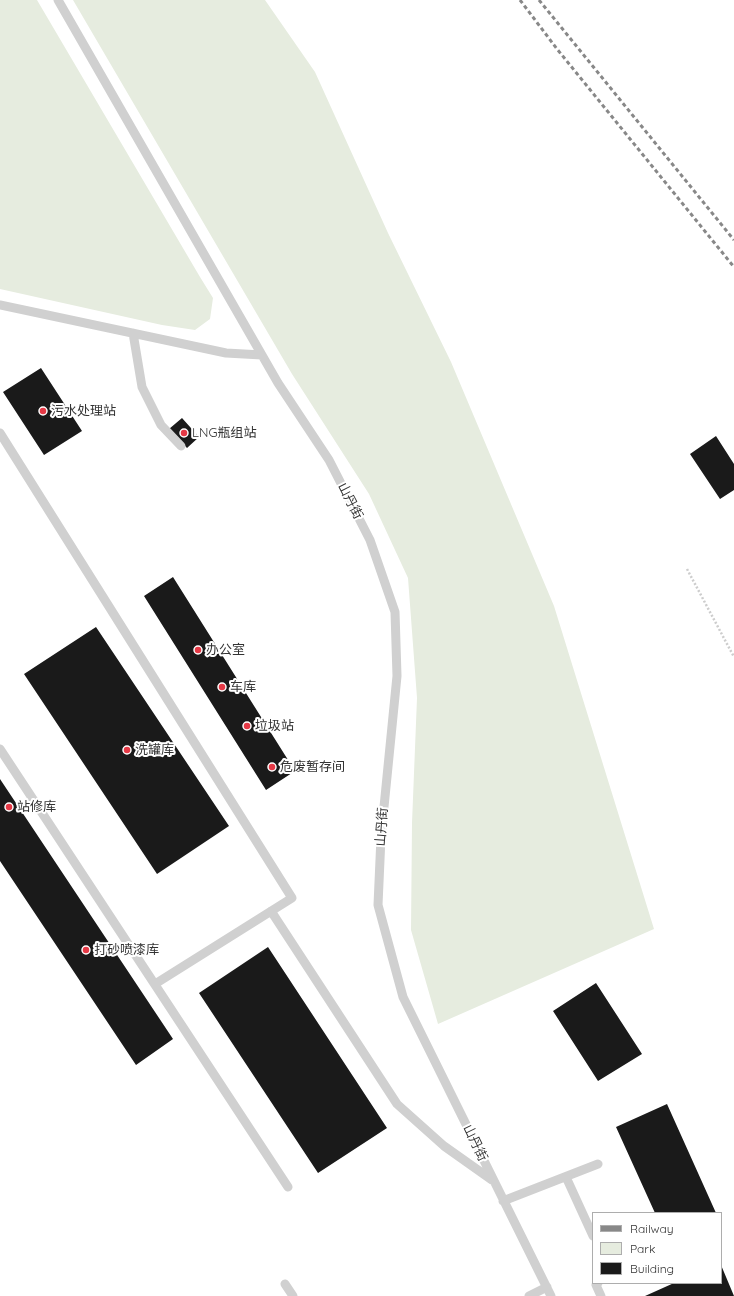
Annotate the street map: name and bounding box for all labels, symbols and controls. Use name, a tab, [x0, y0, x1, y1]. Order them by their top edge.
place label: 污水处理站	[51, 403, 116, 419]
marker: 污水处理站	[38, 406, 48, 416]
place label: LNG瓶组站	[192, 425, 256, 441]
marker: LNG瓶组站	[179, 428, 189, 438]
street label: 山丹街	[334, 480, 366, 522]
place label: 办公室	[206, 642, 245, 658]
marker: 办公室	[193, 645, 203, 655]
place label: 车库	[230, 679, 256, 695]
marker: 车库	[217, 682, 227, 692]
place label: 垃圾站	[255, 718, 294, 734]
marker: 垃圾站	[242, 721, 252, 731]
place label: 洗罐库	[135, 742, 174, 758]
marker: 洗罐库	[122, 745, 132, 755]
place label: 危废暂存间	[280, 759, 345, 775]
marker: 危废暂存间	[267, 762, 277, 772]
place label: 站修库	[17, 799, 56, 815]
marker: 站修库	[4, 802, 14, 812]
street label: 山丹街	[373, 807, 391, 847]
place label: 打砂喷漆库	[94, 942, 159, 958]
marker: 打砂喷漆库	[81, 945, 91, 955]
street label: 山丹街	[459, 1122, 491, 1164]
legend	[592, 1212, 722, 1284]
text: Railway	[630, 1221, 674, 1236]
text: Park	[630, 1241, 655, 1256]
text: Building	[630, 1261, 674, 1276]

